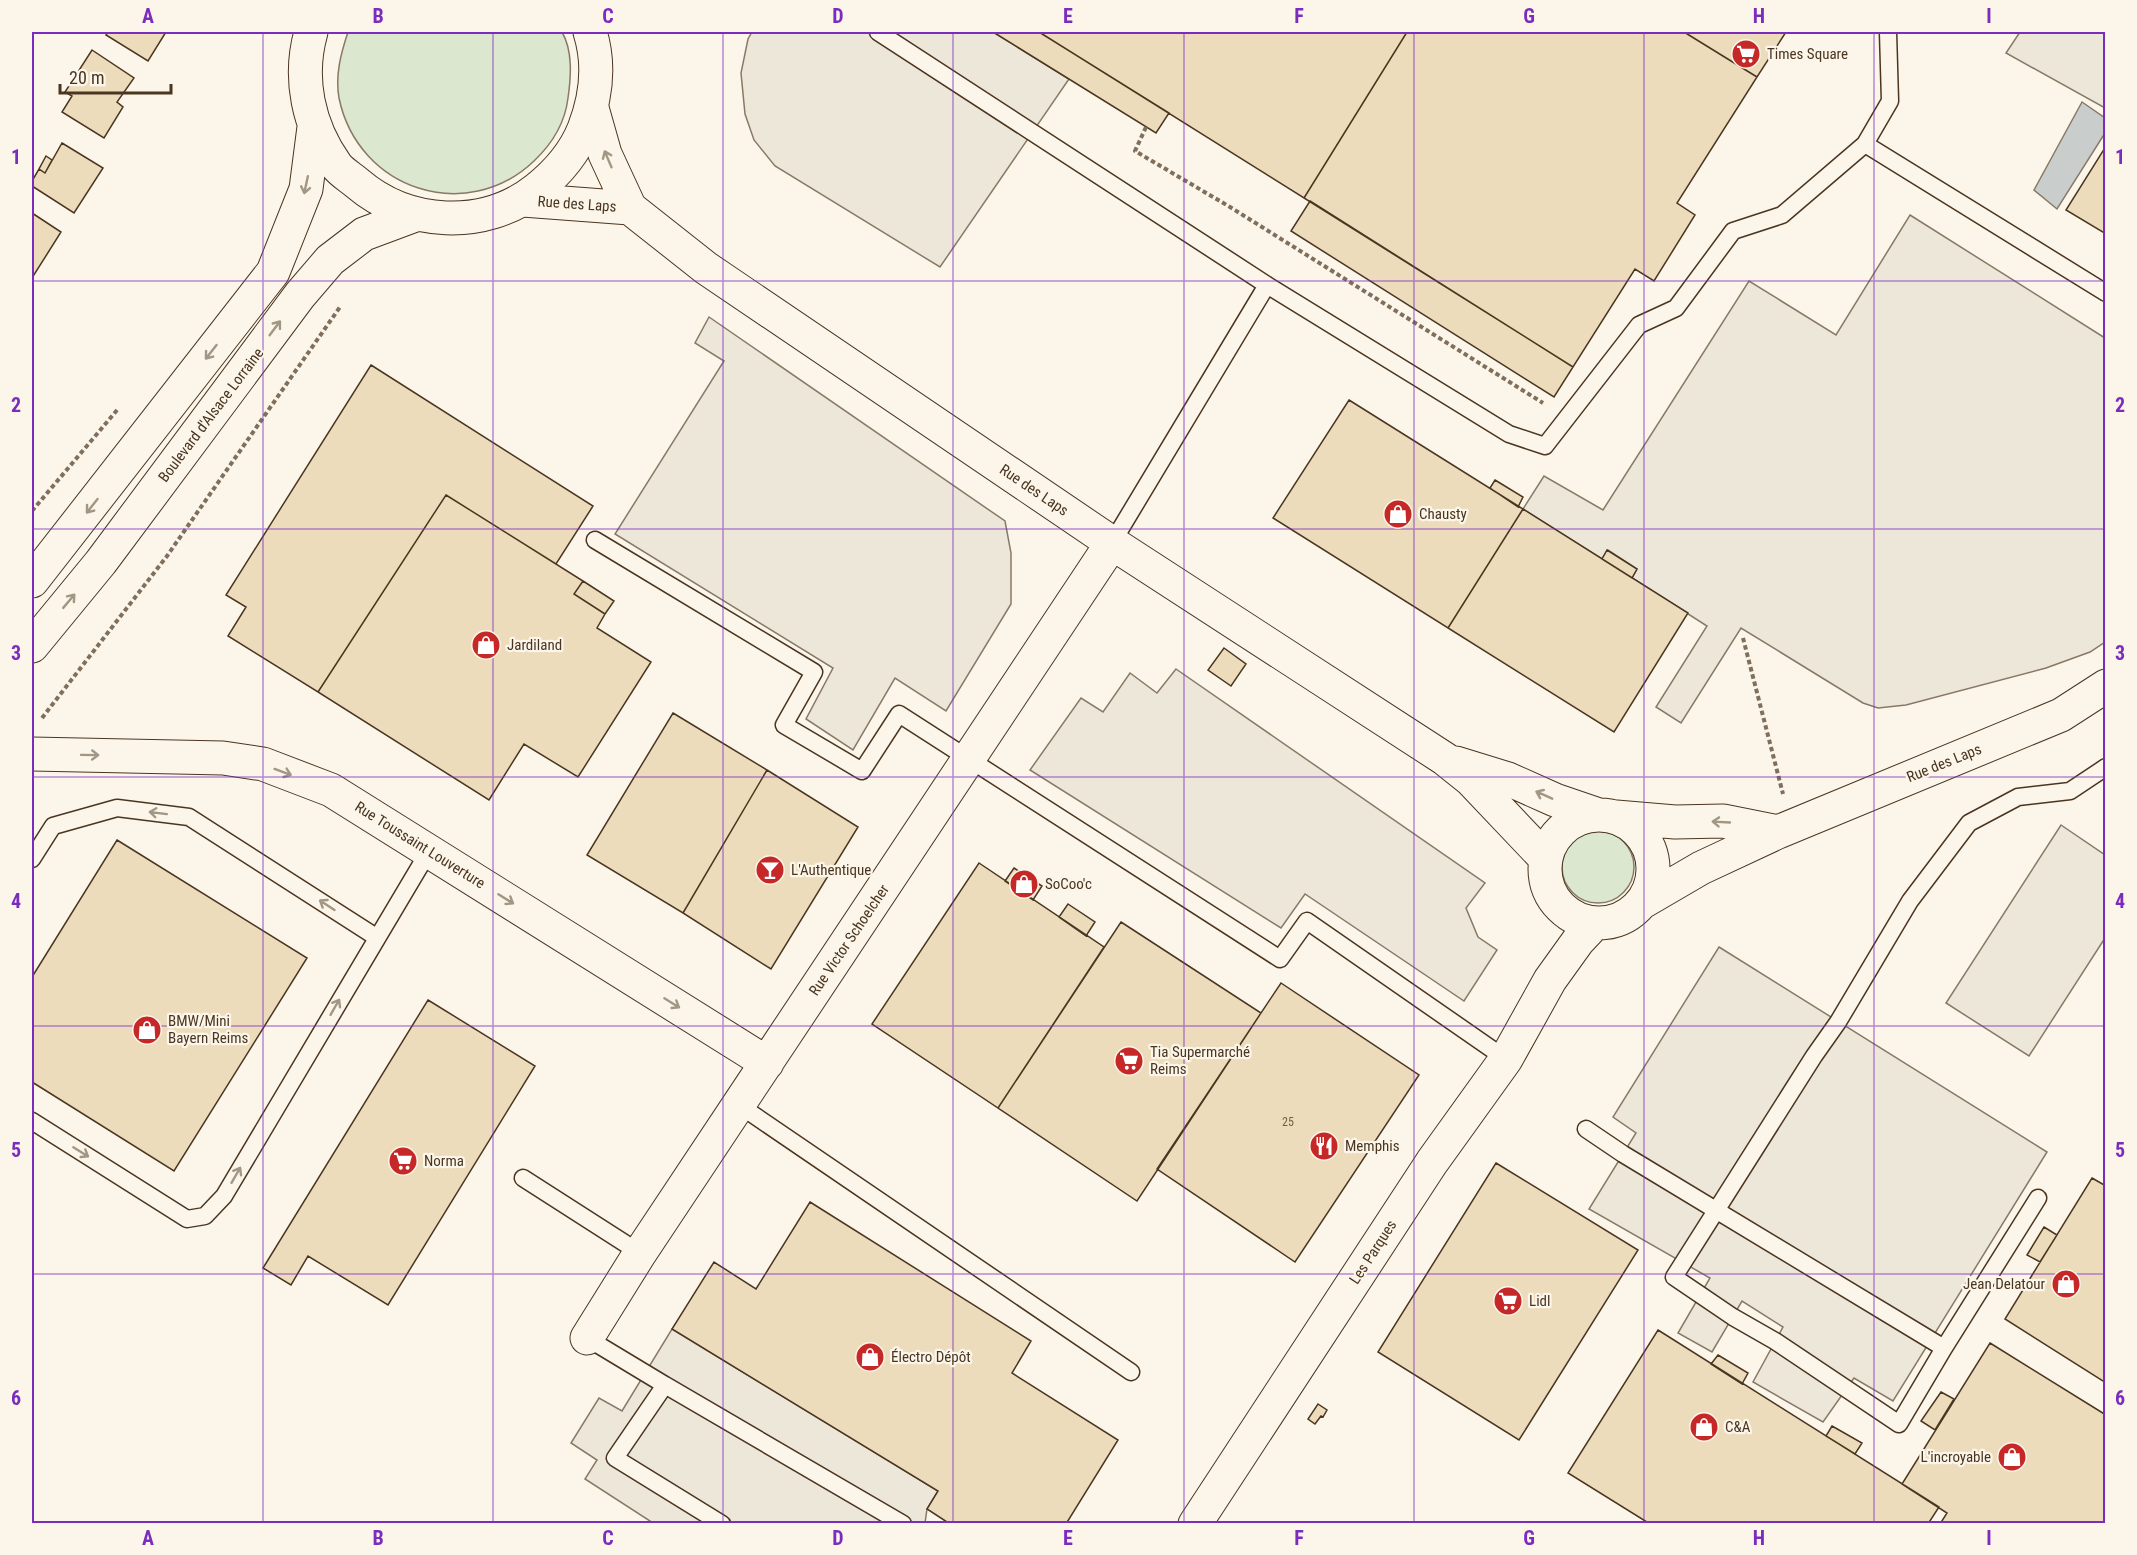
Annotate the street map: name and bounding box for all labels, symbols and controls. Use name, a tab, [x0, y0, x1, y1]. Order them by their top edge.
text: A	[142, 4, 154, 28]
text: B	[372, 4, 384, 28]
text: C	[602, 4, 614, 28]
text: D	[832, 4, 844, 28]
text: E	[1063, 4, 1073, 28]
text: F	[1294, 4, 1304, 28]
text: G	[1523, 4, 1535, 28]
text: H	[1753, 4, 1765, 28]
text: I	[1986, 4, 1992, 28]
supermarket icon: Times Square	[1730, 38, 1762, 70]
place label: Times Square	[1767, 45, 1848, 63]
scale bar	[60, 57, 171, 95]
text: 20 m	[69, 67, 104, 88]
text: 1	[11, 145, 21, 169]
text: 1	[2115, 145, 2125, 169]
one-way arrow	[602, 151, 613, 169]
one-way arrow	[300, 174, 311, 194]
street label: Rue des Laps	[537, 192, 617, 216]
one-way arrow	[269, 321, 282, 337]
street label: Boulevard d'Alsace Lorraine	[155, 344, 267, 486]
one-way arrow	[205, 344, 218, 360]
text: 2	[11, 393, 21, 417]
text: 2	[2115, 393, 2125, 417]
street label: Rue des Laps	[996, 460, 1072, 520]
one-way arrow	[85, 498, 98, 514]
shop icon: Chausty	[1382, 498, 1414, 530]
place label: Chausty	[1419, 505, 1467, 523]
one-way arrow	[62, 593, 75, 609]
shop icon: Jardiland	[470, 629, 502, 661]
place label: Jardiland	[507, 636, 562, 654]
text: 3	[11, 641, 21, 665]
text: 3	[2115, 641, 2125, 665]
street label: Rue des Laps	[1904, 740, 1984, 786]
one-way arrow	[79, 749, 99, 761]
one-way arrow	[273, 767, 292, 778]
one-way arrow	[1535, 789, 1554, 800]
street label: Rue Toussaint Louverture	[352, 798, 488, 892]
one-way arrow	[149, 807, 168, 818]
one-way arrow	[1711, 816, 1731, 827]
bar icon: L'Authentique	[754, 854, 786, 886]
place label: L'Authentique	[791, 861, 871, 879]
shop icon: SoCoo'c	[1008, 868, 1040, 900]
place label: SoCoo'c	[1045, 875, 1092, 893]
street label: Rue Victor Schoelcher	[805, 881, 893, 999]
text: 4	[11, 889, 21, 913]
text: 4	[2115, 889, 2125, 913]
one-way arrow	[497, 894, 514, 906]
one-way arrow	[319, 899, 336, 911]
one-way arrow	[663, 996, 680, 1009]
one-way arrow	[329, 999, 341, 1016]
place label: BMW/Mini Bayern Reims	[168, 1012, 248, 1047]
shop icon: BMW/Mini Bayern Reims	[131, 1014, 163, 1046]
place label: Tia Supermarché Reims	[1150, 1043, 1250, 1078]
supermarket icon: Tia Supermarché Reims	[1113, 1045, 1145, 1077]
house number: 25	[1282, 1115, 1294, 1129]
restaurant icon: Memphis	[1308, 1130, 1340, 1162]
place label: Memphis	[1345, 1137, 1400, 1155]
text: 5	[11, 1138, 21, 1162]
text: 5	[2115, 1138, 2125, 1162]
supermarket icon: Norma	[387, 1145, 419, 1177]
one-way arrow	[72, 1147, 89, 1159]
place label: Norma	[424, 1152, 464, 1170]
one-way arrow	[230, 1167, 242, 1184]
street label: Les Parques	[1346, 1216, 1400, 1287]
shop icon: Jean Delatour	[2050, 1268, 2082, 1300]
place label: Jean Delatour	[1963, 1275, 2045, 1293]
supermarket icon: Lidl	[1492, 1285, 1524, 1317]
place label: Lidl	[1529, 1292, 1550, 1310]
shop icon: Électro Dépôt	[854, 1341, 886, 1373]
place label: Électro Dépôt	[891, 1348, 971, 1366]
text: 6	[11, 1386, 21, 1410]
text: 6	[2115, 1386, 2125, 1410]
shop icon: C&A	[1688, 1411, 1720, 1443]
place label: C&A	[1725, 1418, 1751, 1436]
shop icon: L'incroyable	[1996, 1441, 2028, 1473]
place label: L'incroyable	[1921, 1448, 1991, 1466]
text: A	[142, 1526, 154, 1550]
text: B	[372, 1526, 384, 1550]
text: C	[602, 1526, 614, 1550]
text: D	[832, 1526, 844, 1550]
text: E	[1063, 1526, 1073, 1550]
text: F	[1294, 1526, 1304, 1550]
text: G	[1523, 1526, 1535, 1550]
text: H	[1753, 1526, 1765, 1550]
text: I	[1986, 1526, 1992, 1550]

